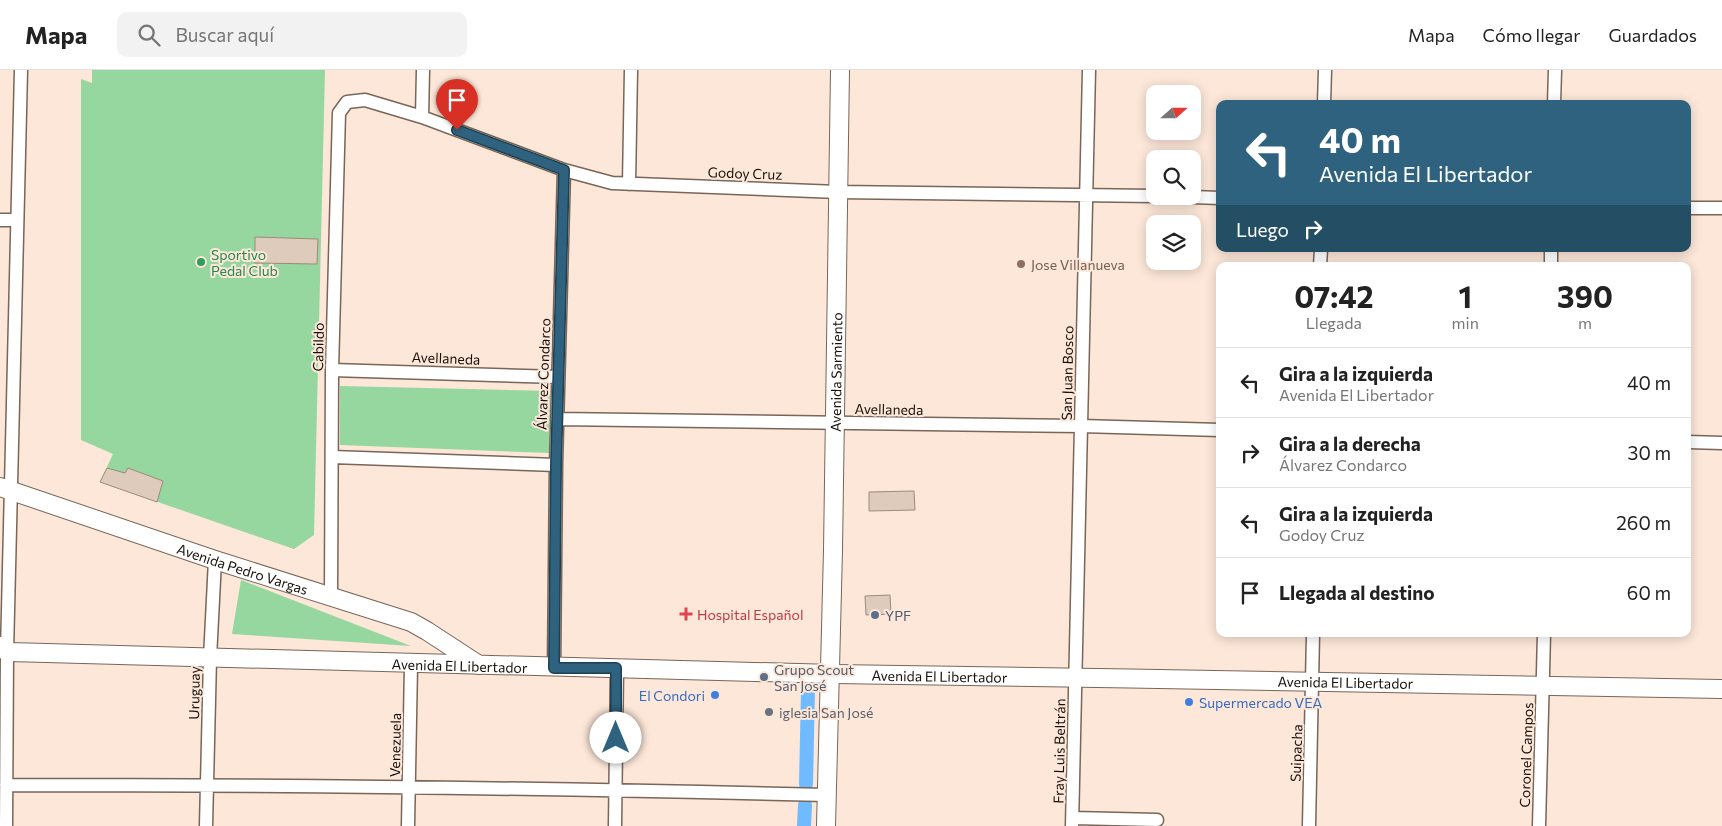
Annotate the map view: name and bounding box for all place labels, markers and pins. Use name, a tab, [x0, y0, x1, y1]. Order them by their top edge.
pin	[436, 79, 478, 130]
place label: Sportivo Pedal Club	[211, 246, 278, 279]
marker: Sportivo Pedal Club	[195, 256, 207, 268]
place label: Jose Villanueva	[1031, 256, 1125, 273]
marker: Jose Villanueva	[1015, 258, 1027, 270]
place label: Hospital Español	[697, 606, 803, 623]
marker: Hospital Español	[679, 607, 693, 621]
place label: YPF	[885, 607, 911, 624]
marker: YPF	[869, 609, 881, 621]
place label: Grupo Scout San José	[774, 661, 854, 694]
marker: Grupo Scout San José	[758, 671, 770, 683]
place label: El Condori	[639, 687, 705, 704]
marker: El Condori	[709, 689, 721, 701]
place label: Supermercado VEA	[1199, 694, 1323, 711]
marker: Supermercado VEA	[1183, 696, 1195, 708]
place label: iglesia San José	[779, 704, 873, 721]
marker: iglesia San José	[763, 706, 775, 718]

